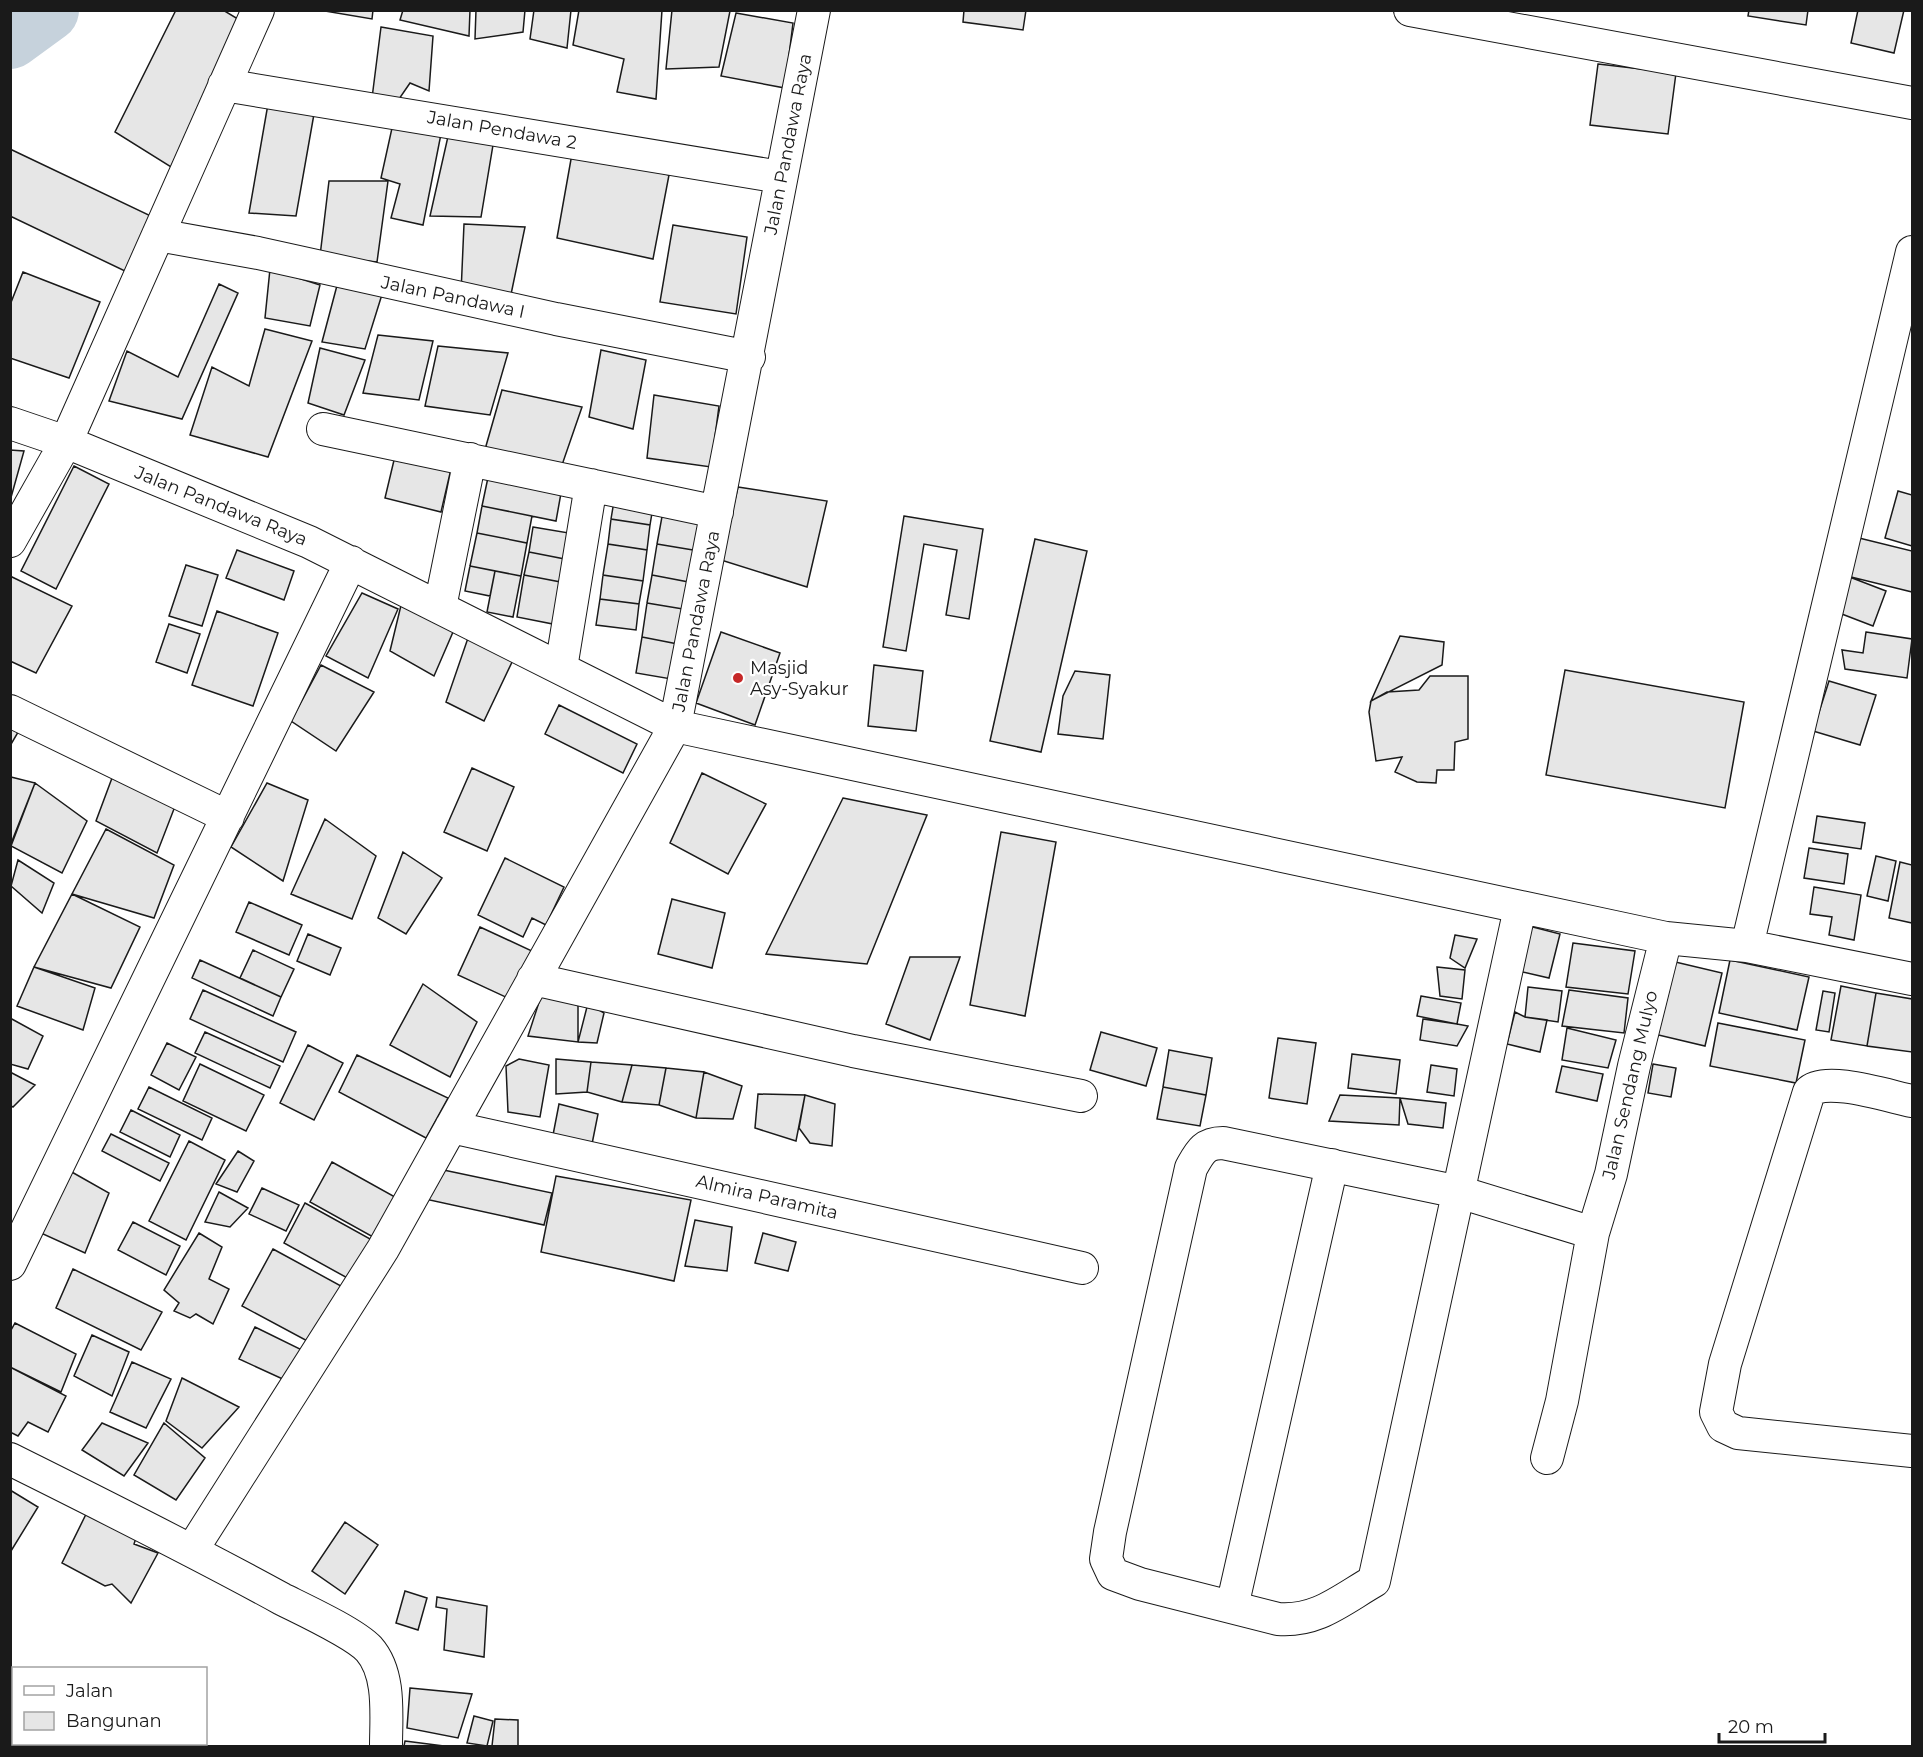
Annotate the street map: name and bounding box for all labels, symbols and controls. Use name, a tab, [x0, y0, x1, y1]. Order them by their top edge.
street label: Jalan Pandawa Raya	[759, 52, 816, 237]
street label: Jalan Pendawa 2	[425, 106, 578, 154]
street label: Jalan Pandawa I	[378, 271, 527, 323]
street label: Jalan Pandawa Raya	[131, 461, 310, 551]
street label: Jalan Pandawa Raya	[667, 529, 724, 714]
place label: Masjid Asy-Syakur	[750, 657, 849, 700]
marker: Masjid Asy-Syakur	[731, 671, 745, 685]
street label: Jalan Sendang Mulyo	[1597, 989, 1662, 1182]
street label: Almira Paramita	[694, 1170, 840, 1224]
legend	[12, 1667, 207, 1745]
text: Jalan	[65, 1680, 113, 1702]
scale bar	[1719, 1706, 1826, 1744]
text: Bangunan	[66, 1710, 162, 1732]
text: 20 m	[1728, 1716, 1774, 1738]

